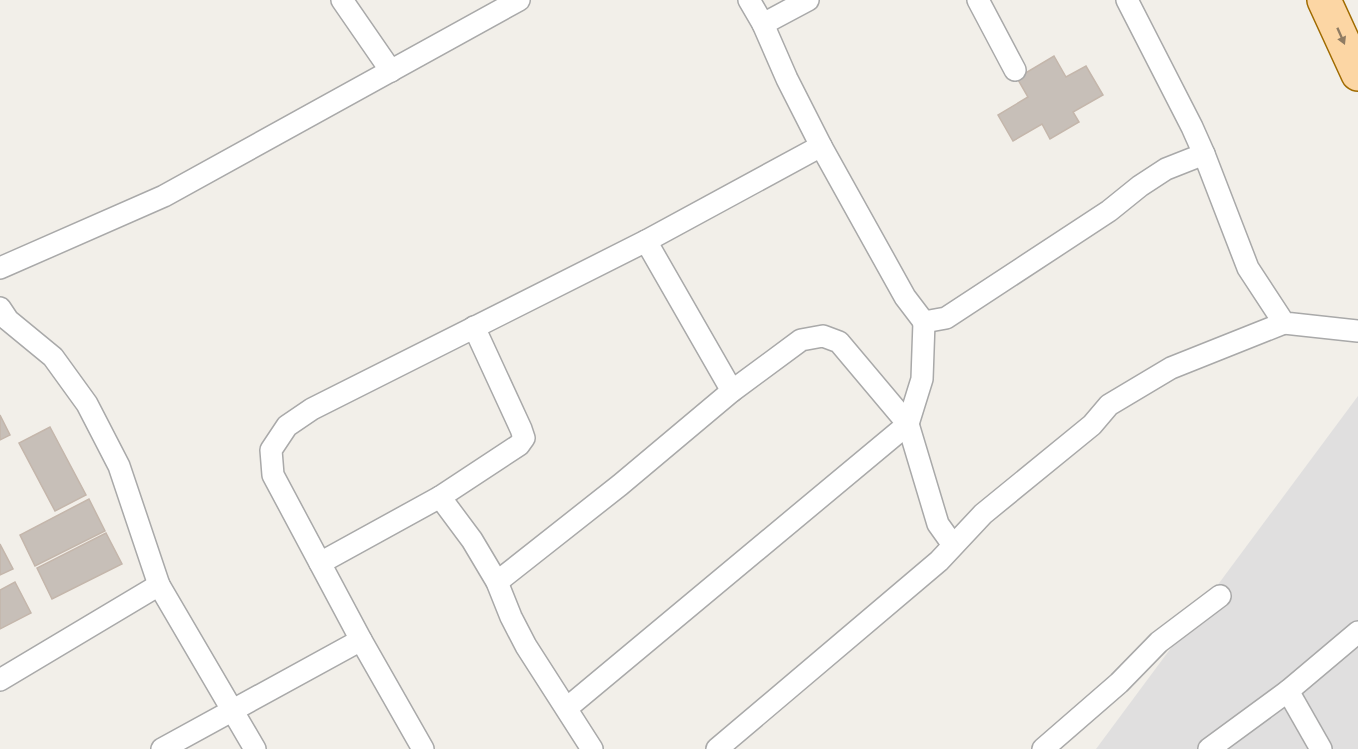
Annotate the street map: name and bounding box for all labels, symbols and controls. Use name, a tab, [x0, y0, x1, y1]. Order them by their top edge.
one-way arrow	[1337, 28, 1346, 45]

